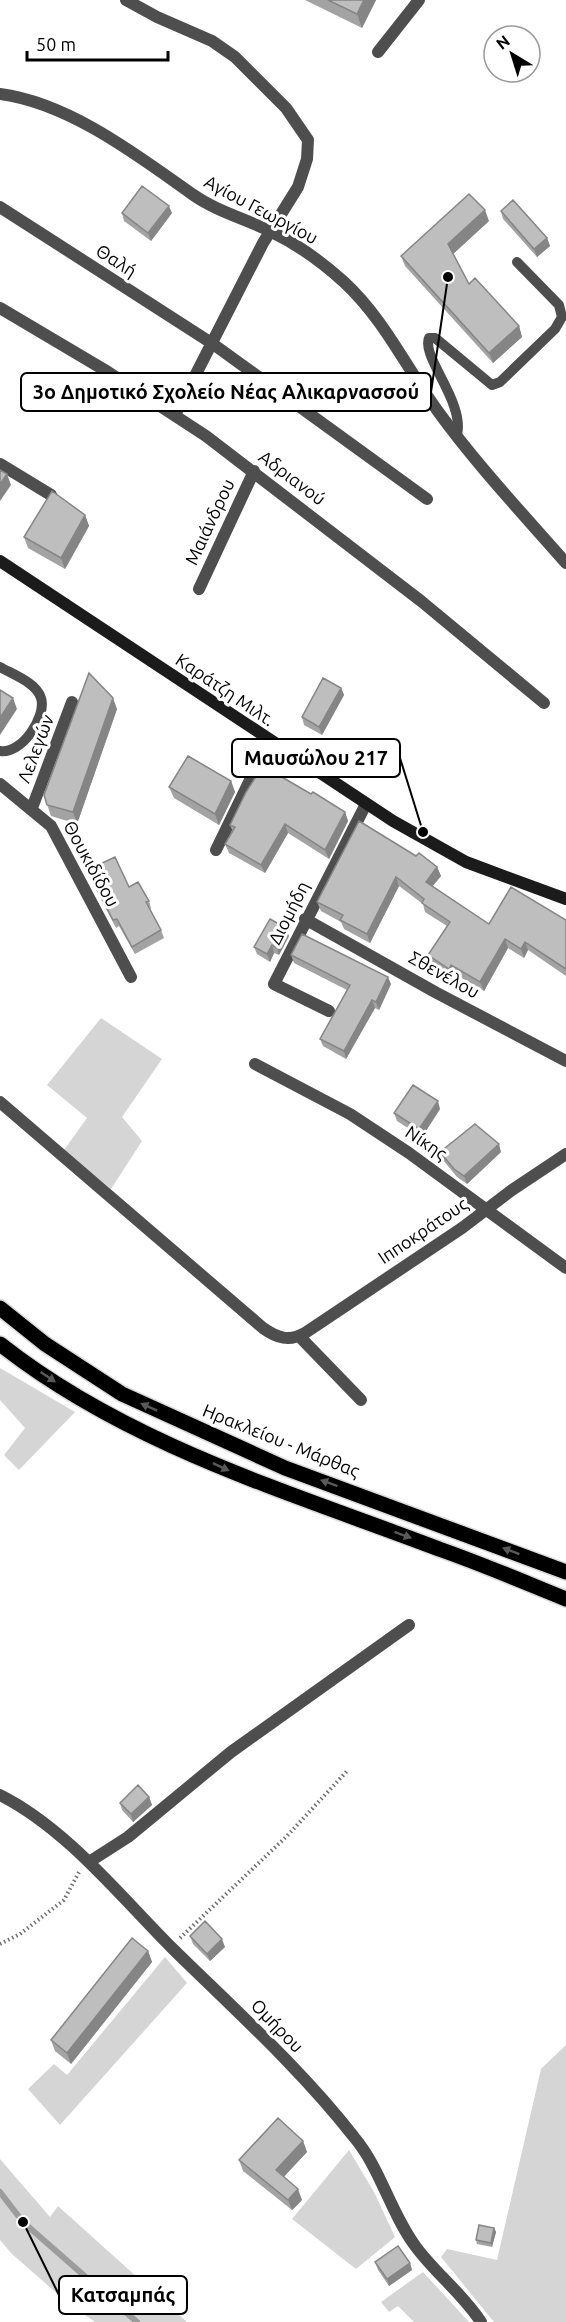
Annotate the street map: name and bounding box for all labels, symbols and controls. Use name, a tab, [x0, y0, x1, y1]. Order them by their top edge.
scale bar	[27, 24, 168, 62]
north arrow	[482, 24, 542, 84]
text: N	[493, 31, 513, 53]
text: 50 m	[36, 34, 76, 54]
street label: Αγίου Γεωργίου	[201, 171, 322, 247]
street label: Θαλή	[93, 240, 141, 281]
callout: 3ο Δημοτικό Σχολείο Νέας Αλικαρνασσού	[21, 373, 431, 411]
text: 3ο Δημοτικό Σχολείο Νέας Αλικαρνασσού	[33, 380, 419, 403]
street label: Αδριανού	[256, 446, 330, 509]
street label: Μαιάνδρου	[180, 475, 238, 568]
street label: Καράτζη Μιλτ.	[172, 649, 279, 730]
street label: Λελεγών	[13, 712, 57, 785]
callout: Μαυσώλου 217	[232, 739, 400, 777]
text: Μαυσώλου 217	[244, 746, 388, 769]
street label: Θουκιδίδου	[60, 817, 124, 910]
street label: Διομήδη	[264, 878, 312, 947]
street label: Σθενέλου	[406, 947, 483, 1002]
street label: Νίκης	[401, 1121, 451, 1164]
street label: Ιπποκράτους	[374, 1193, 471, 1268]
one-way arrow	[39, 1371, 55, 1383]
street label: Ηρακλείου - Μάρθας	[200, 1399, 363, 1482]
one-way arrow	[141, 1402, 158, 1411]
one-way arrow	[212, 1462, 229, 1471]
one-way arrow	[320, 1478, 338, 1488]
one-way arrow	[394, 1531, 412, 1541]
one-way arrow	[502, 1546, 520, 1556]
street label: Ομήρου	[248, 1995, 308, 2056]
callout: Κατσαμπάς	[59, 2276, 187, 2314]
text: Κατσαμπάς	[71, 2283, 175, 2306]

